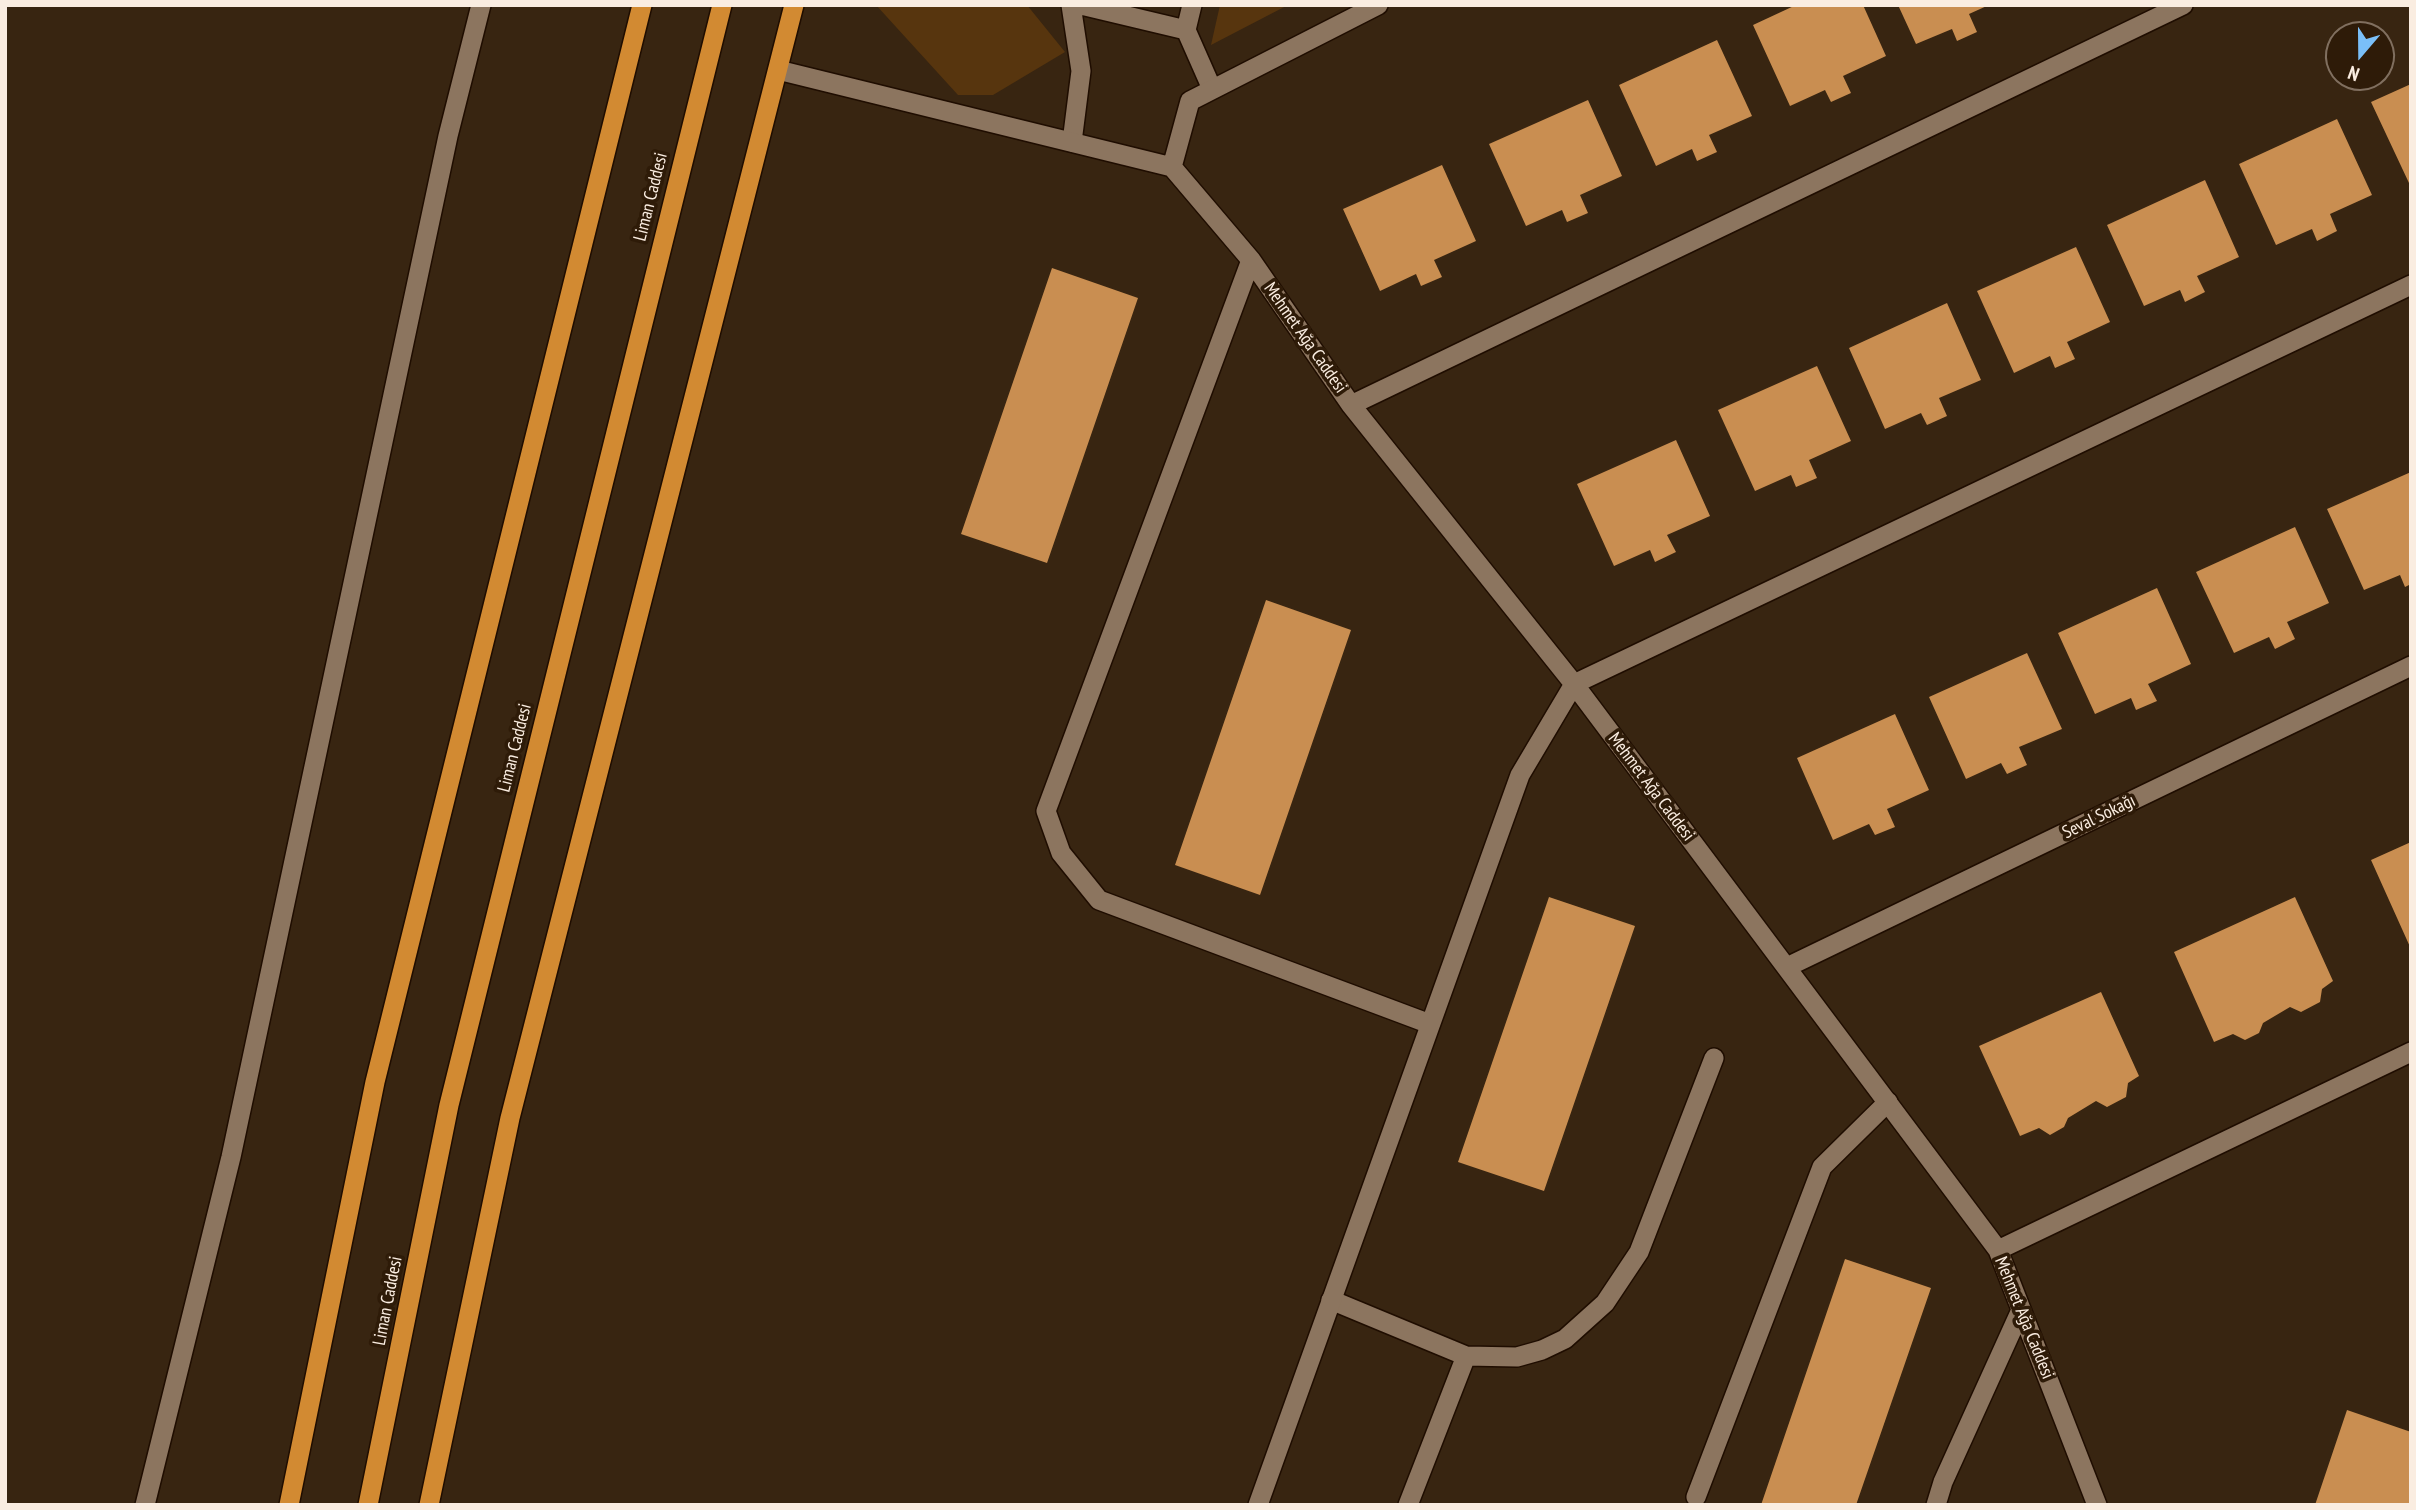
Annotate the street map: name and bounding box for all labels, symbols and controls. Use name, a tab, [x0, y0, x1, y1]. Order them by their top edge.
north arrow	[2325, 21, 2395, 91]
text: N	[2345, 61, 2362, 87]
street label: Liman Caddesi	[630, 151, 672, 243]
street label: Mehmet Ağa Caddesi	[1259, 279, 1351, 397]
street label: Liman Caddesi	[494, 702, 536, 794]
street label: Mehmet Ağa Caddesi	[1603, 729, 1699, 845]
street label: Seval Sokağı	[2059, 790, 2139, 844]
street label: Mehmet Ağa Caddesi	[1990, 1254, 2058, 1382]
street label: Liman Caddesi	[369, 1255, 407, 1347]

